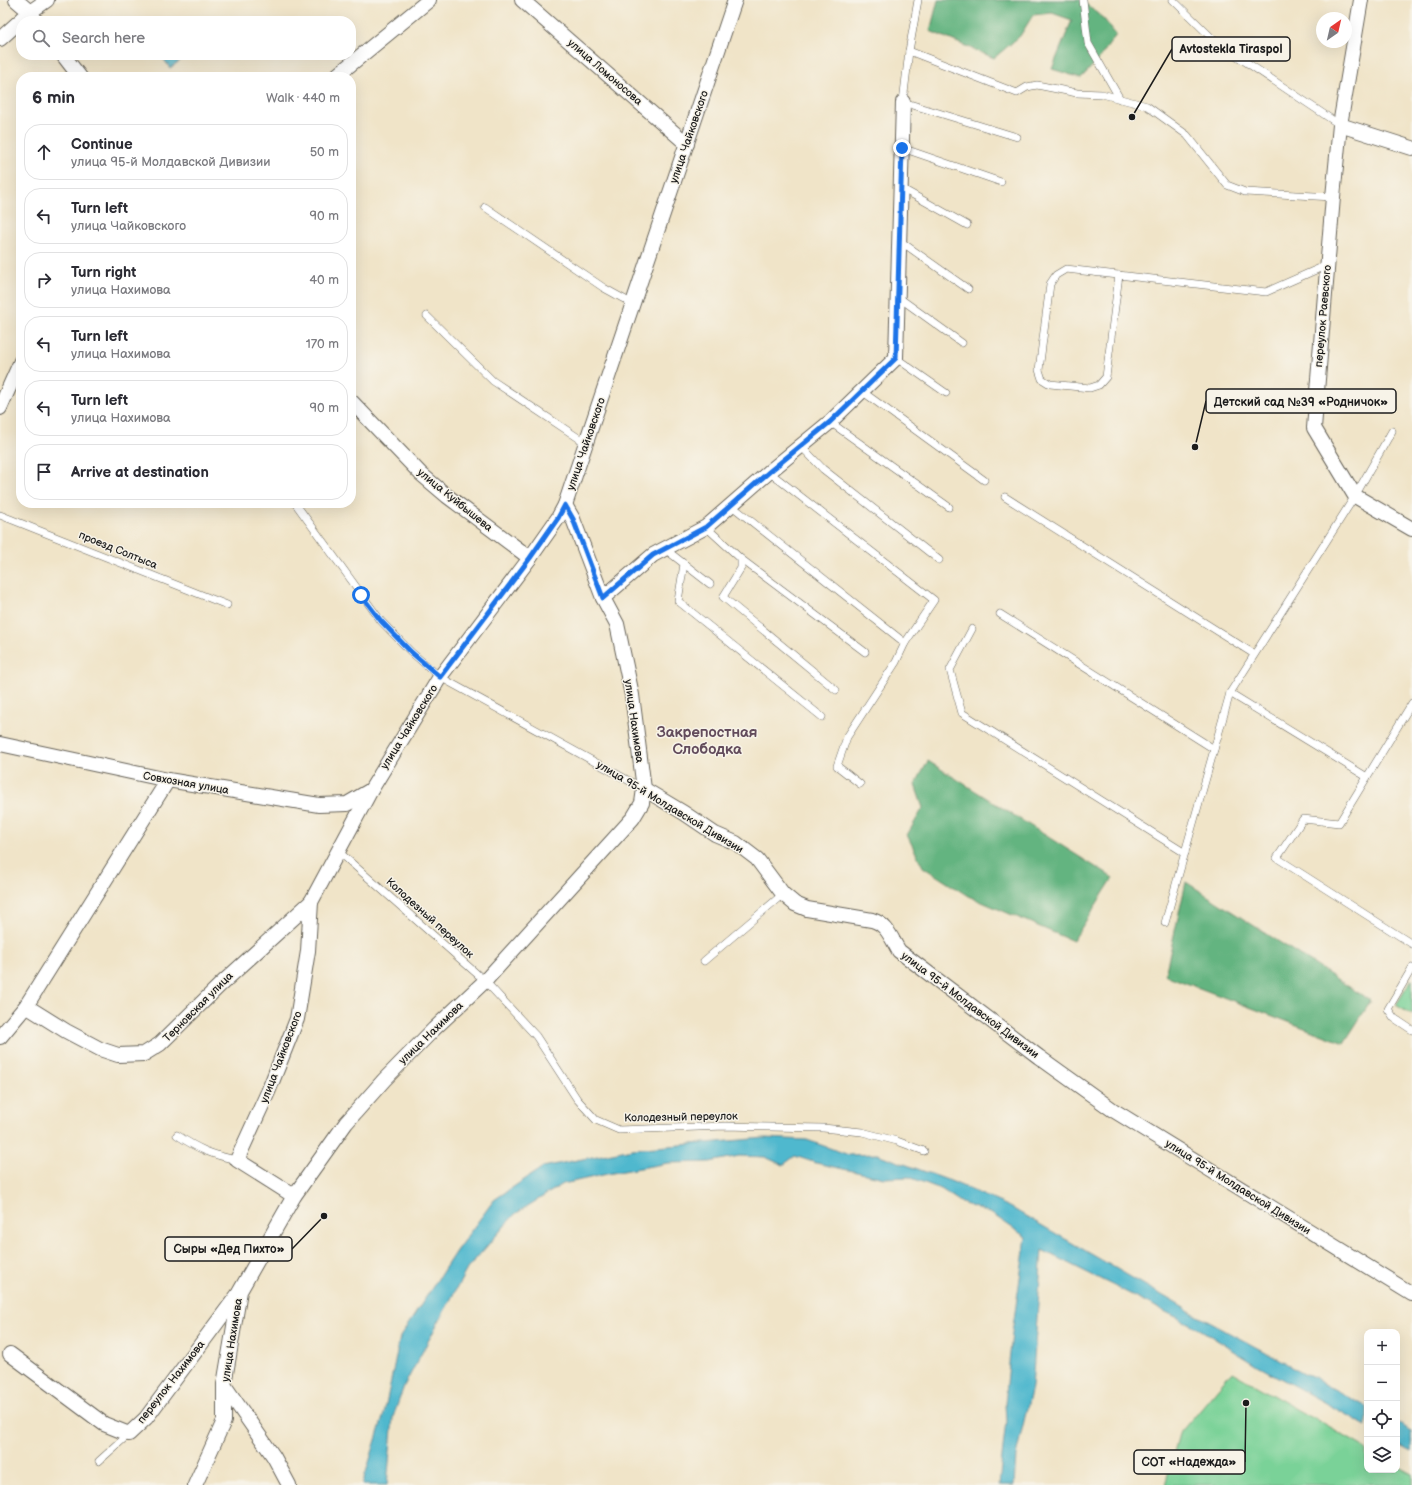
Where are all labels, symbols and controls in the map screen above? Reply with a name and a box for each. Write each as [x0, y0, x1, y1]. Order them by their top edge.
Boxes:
north arrow [1316, 12, 1352, 48]
search box [16, 16, 356, 60]
icon: search [30, 27, 52, 49]
text: Search here [62, 29, 145, 48]
street label: улица Ломоносова [565, 36, 645, 108]
callout: Avtostekla Tiraspol [1172, 37, 1290, 61]
text: Avtostekla Tiraspol [1179, 42, 1282, 57]
text: 6 min [32, 88, 75, 108]
street label: улица Чайковского [667, 89, 711, 185]
text: Walk · 440 m [266, 90, 340, 106]
text: Continue [71, 135, 133, 154]
route end [893, 139, 911, 157]
icon: ahead [33, 141, 55, 163]
text: 50 m [310, 144, 339, 160]
text: улица 95-й Молдавской Дивизии [71, 154, 271, 170]
text: Turn left [71, 199, 128, 218]
icon: left [33, 205, 55, 227]
text: 90 m [310, 208, 339, 224]
text: улица Чайковского [71, 218, 186, 234]
text: Turn right [71, 263, 136, 282]
street label: переулок Раевского [1312, 264, 1334, 368]
icon: right [33, 269, 55, 291]
text: 40 m [309, 272, 339, 288]
text: улица Нахимова [71, 282, 171, 298]
text: Turn left [71, 327, 128, 346]
icon: left [33, 333, 55, 355]
text: 170 m [306, 336, 339, 352]
text: улица Нахимова [71, 346, 171, 362]
callout: Детский сад №39 «Родничок» [1206, 389, 1396, 413]
text: Turn left [71, 391, 128, 410]
text: Детский сад №39 «Родничок» [1214, 395, 1388, 410]
street label: улица Чайковского [564, 396, 608, 492]
icon: left [33, 397, 55, 419]
text: 90 m [310, 400, 339, 416]
text: улица Нахимова [71, 410, 171, 426]
icon: arrive [33, 461, 55, 483]
text: Arrive at destination [71, 463, 209, 482]
street label: улица Куйбышева [415, 466, 495, 535]
street label: проезд Солтыса [77, 528, 160, 572]
route start [352, 586, 370, 604]
street label: улица Нахимова [622, 678, 646, 764]
street label: улица Чайковского [378, 682, 440, 772]
district label: Закрепостная Слободка [657, 723, 757, 759]
street label: улица 95-й Молдавской Дивизии [594, 758, 746, 856]
street label: Совхозная улица [142, 769, 230, 797]
street label: Колодезный переулок [383, 875, 477, 961]
street label: улица 95-й Молдавской Дивизии [899, 949, 1041, 1061]
street label: Терновская улица [160, 969, 236, 1045]
street label: улица Нахимова [396, 999, 466, 1067]
street label: улица Чайковского [258, 1009, 305, 1105]
street label: Колодезный переулок [624, 1110, 738, 1124]
street label: улица 95-й Молдавской Дивизии [1163, 1137, 1313, 1237]
callout: Сыры «Дед Пихто» [165, 1237, 292, 1261]
text: Сыры «Дед Пихто» [173, 1242, 285, 1257]
street label: улица Нахимова [219, 1297, 245, 1383]
map controls [1364, 1329, 1400, 1473]
button: + [1364, 1329, 1400, 1365]
street label: переулок Нахимова [135, 1338, 208, 1426]
button: − [1364, 1365, 1400, 1401]
button: locate [1364, 1401, 1400, 1437]
button: layers [1364, 1437, 1400, 1473]
callout: СОТ «Надежда» [1134, 1450, 1245, 1474]
text: СОТ «Надежда» [1142, 1455, 1237, 1470]

